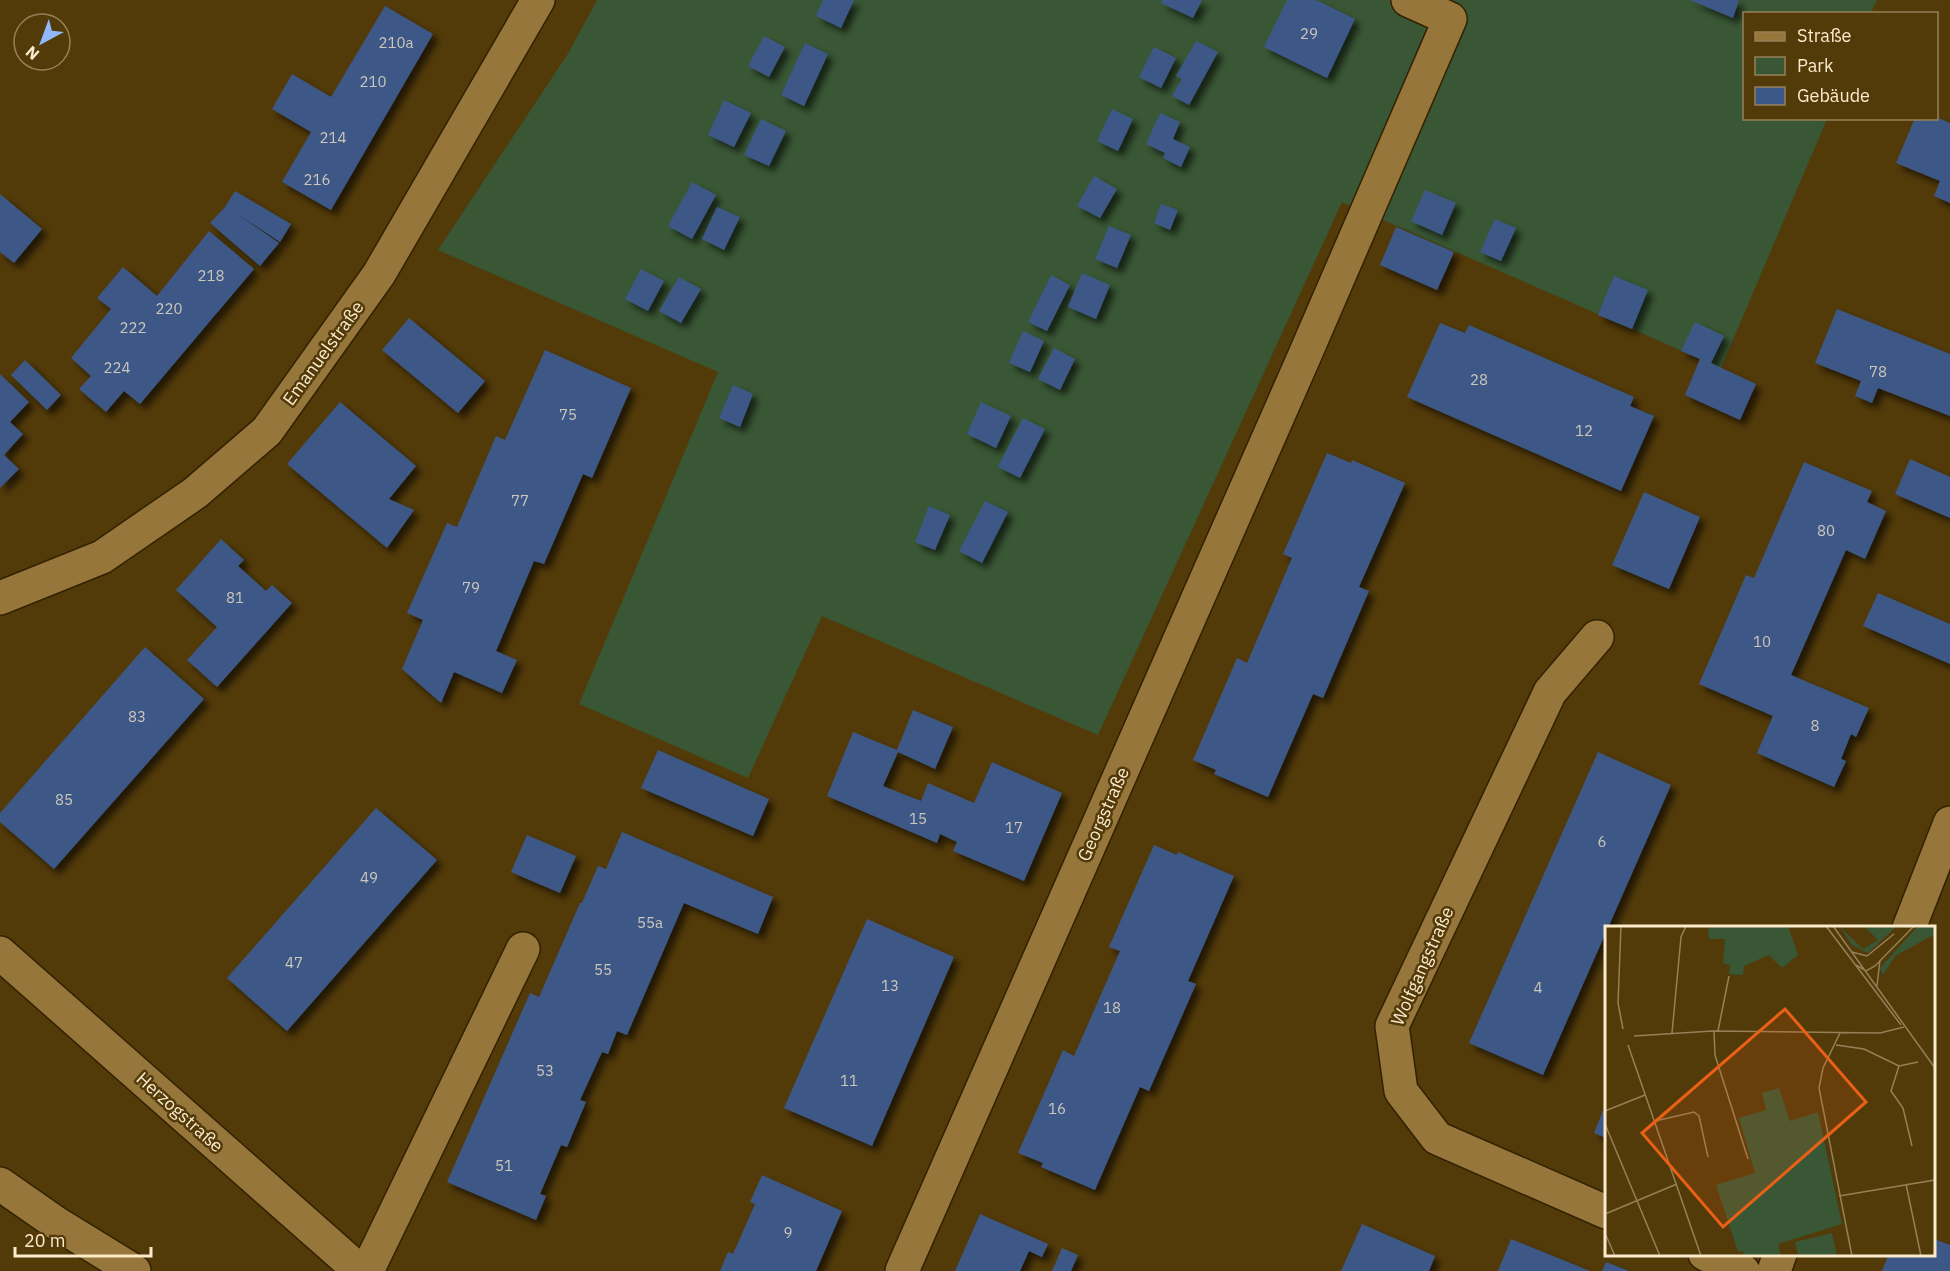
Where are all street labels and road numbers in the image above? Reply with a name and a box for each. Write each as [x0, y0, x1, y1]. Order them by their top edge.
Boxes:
street label: Emanuelstraße [277, 296, 369, 410]
street label: Georgstraße [1072, 763, 1134, 865]
street label: Wolfgangstraße [1386, 903, 1459, 1029]
street label: Herzogstraße [132, 1067, 228, 1157]

